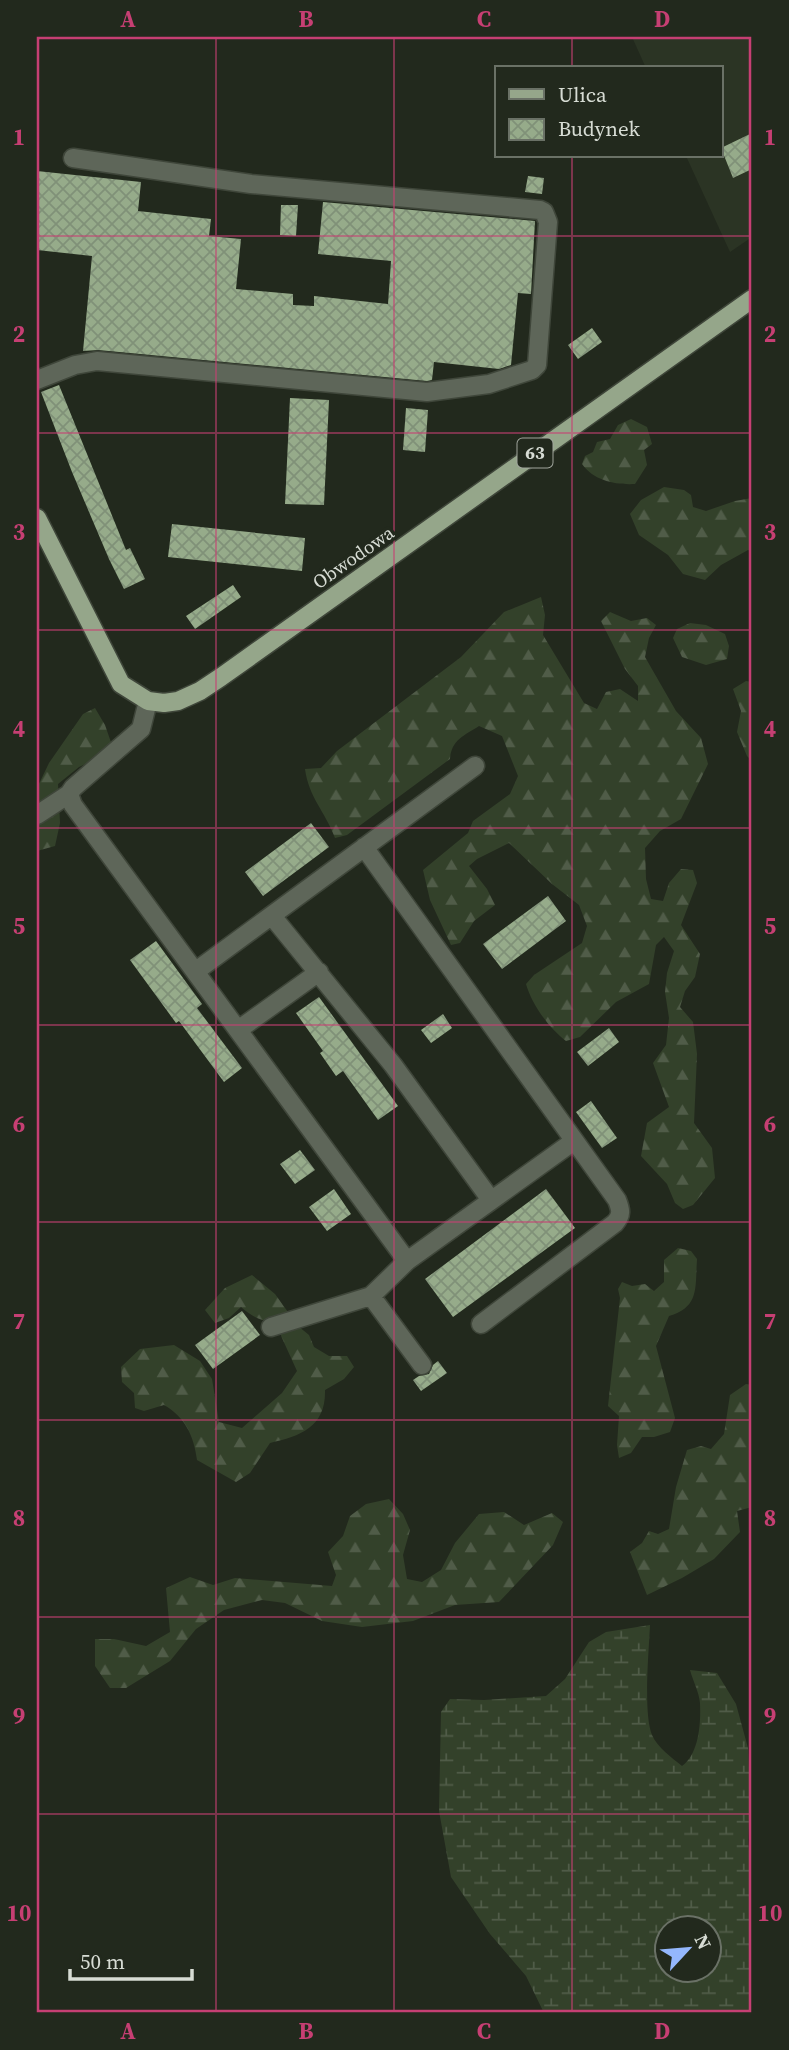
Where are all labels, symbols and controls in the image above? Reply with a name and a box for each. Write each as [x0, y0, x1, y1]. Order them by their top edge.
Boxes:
text: A [120, 3, 136, 35]
text: B [299, 3, 314, 35]
text: C [477, 3, 491, 35]
text: D [654, 3, 670, 35]
legend [495, 66, 722, 158]
text: Ulica [558, 80, 607, 109]
text: Budynek [558, 114, 640, 143]
text: 1 [13, 121, 25, 153]
text: 1 [764, 121, 776, 153]
text: 2 [13, 318, 25, 350]
text: 2 [764, 318, 776, 350]
road number: 63 [518, 438, 552, 467]
text: 3 [13, 516, 25, 548]
text: 3 [764, 516, 776, 548]
street label: Obwodowa [307, 519, 399, 595]
text: 4 [13, 713, 25, 745]
text: 4 [764, 713, 776, 745]
text: 5 [13, 910, 25, 942]
text: 5 [764, 910, 776, 942]
text: 6 [13, 1108, 25, 1140]
text: 6 [764, 1108, 776, 1140]
text: 7 [13, 1305, 25, 1337]
text: 7 [764, 1305, 776, 1337]
text: 8 [13, 1502, 25, 1534]
text: 8 [764, 1502, 776, 1534]
text: 9 [13, 1700, 25, 1732]
text: 9 [764, 1700, 776, 1732]
text: 10 [7, 1897, 31, 1929]
text: 10 [758, 1897, 782, 1929]
north arrow [652, 1913, 722, 1983]
text: N [689, 1930, 718, 1954]
scale bar [70, 1938, 192, 1982]
text: 50 m [80, 1947, 125, 1976]
text: A [120, 2015, 136, 2047]
text: B [299, 2015, 314, 2047]
text: C [477, 2015, 491, 2047]
text: D [654, 2015, 670, 2047]

